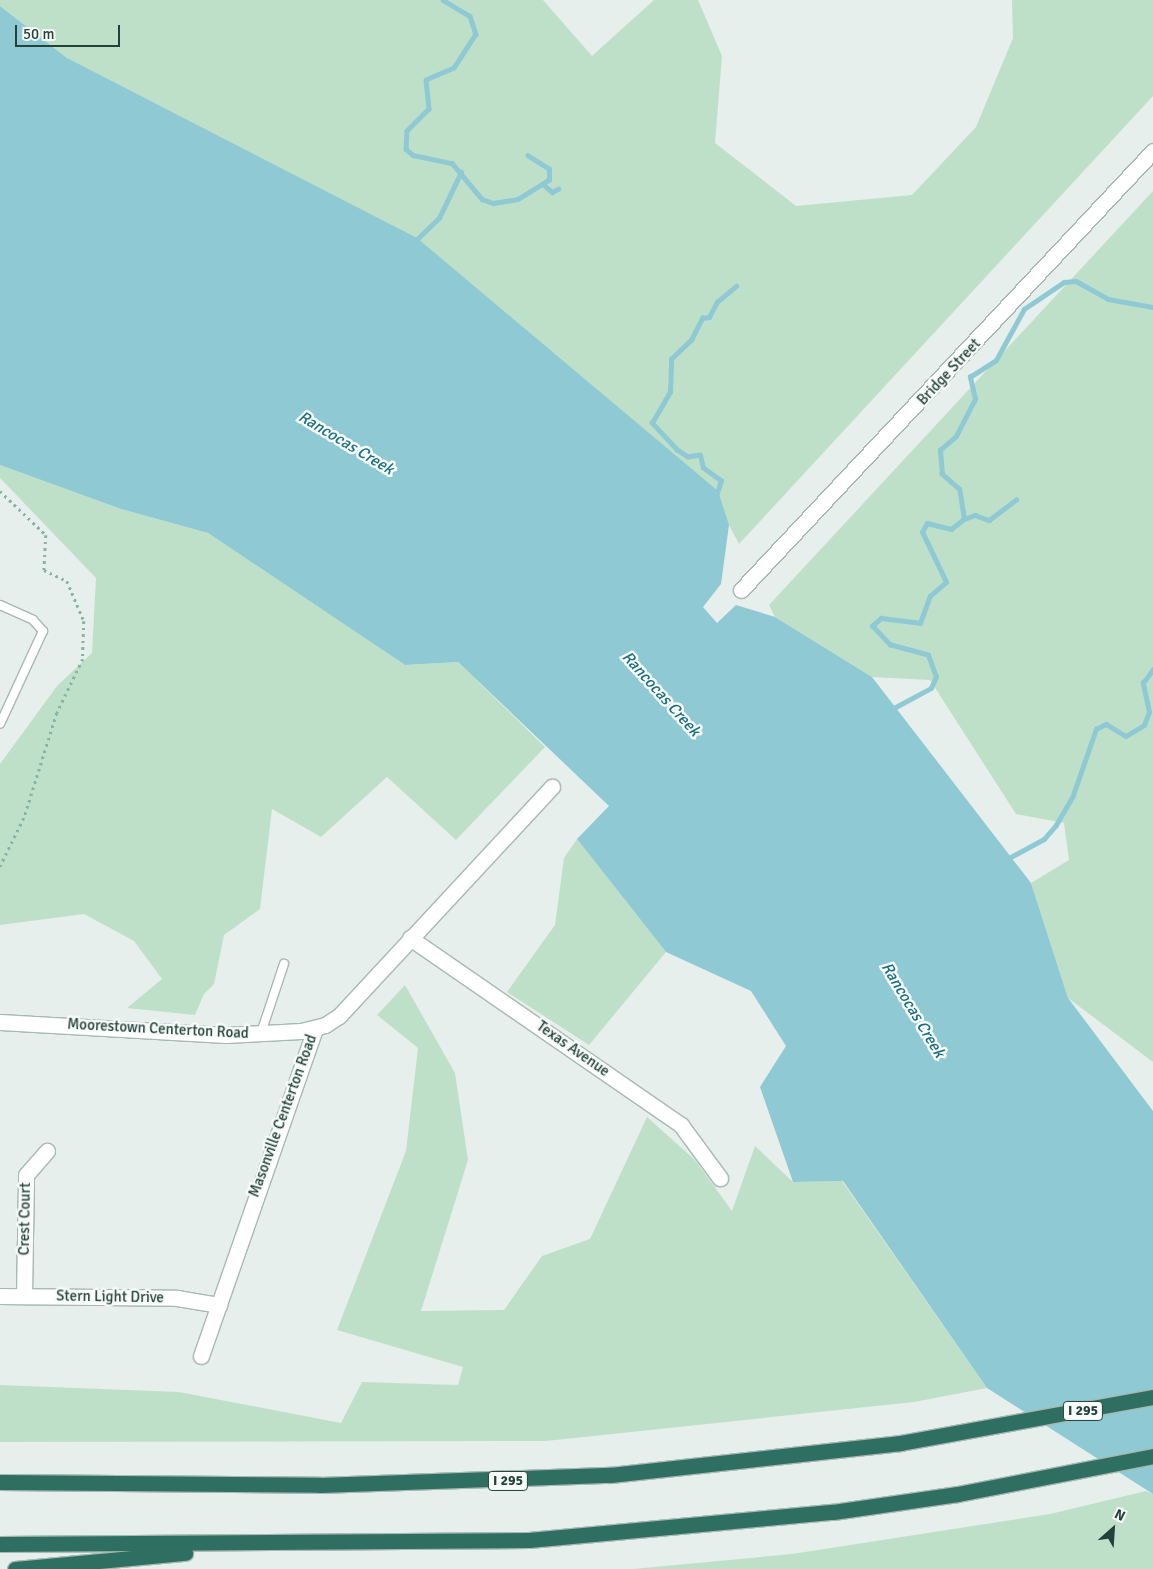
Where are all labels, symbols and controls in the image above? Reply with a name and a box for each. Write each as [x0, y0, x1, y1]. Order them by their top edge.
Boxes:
scale bar [18, 15, 122, 47]
text: 50 m [23, 25, 54, 43]
street label: Bridge Street [914, 335, 984, 409]
water label: Rancocas Creek [295, 407, 397, 479]
water label: Rancocas Creek [618, 648, 704, 740]
water label: Rancocas Creek [877, 959, 949, 1061]
street label: Moorestown Centerton Road [67, 1015, 249, 1043]
street label: Texas Avenue [533, 1017, 613, 1081]
street label: Masonville Centerton Road [245, 1032, 321, 1200]
street label: Crest Court [15, 1182, 35, 1256]
street label: Stern Light Drive [56, 1287, 164, 1307]
road number: I 295 [1062, 1400, 1104, 1422]
road number: I 295 [487, 1470, 529, 1492]
north arrow [1088, 1504, 1138, 1554]
text: N [1112, 1505, 1128, 1525]

